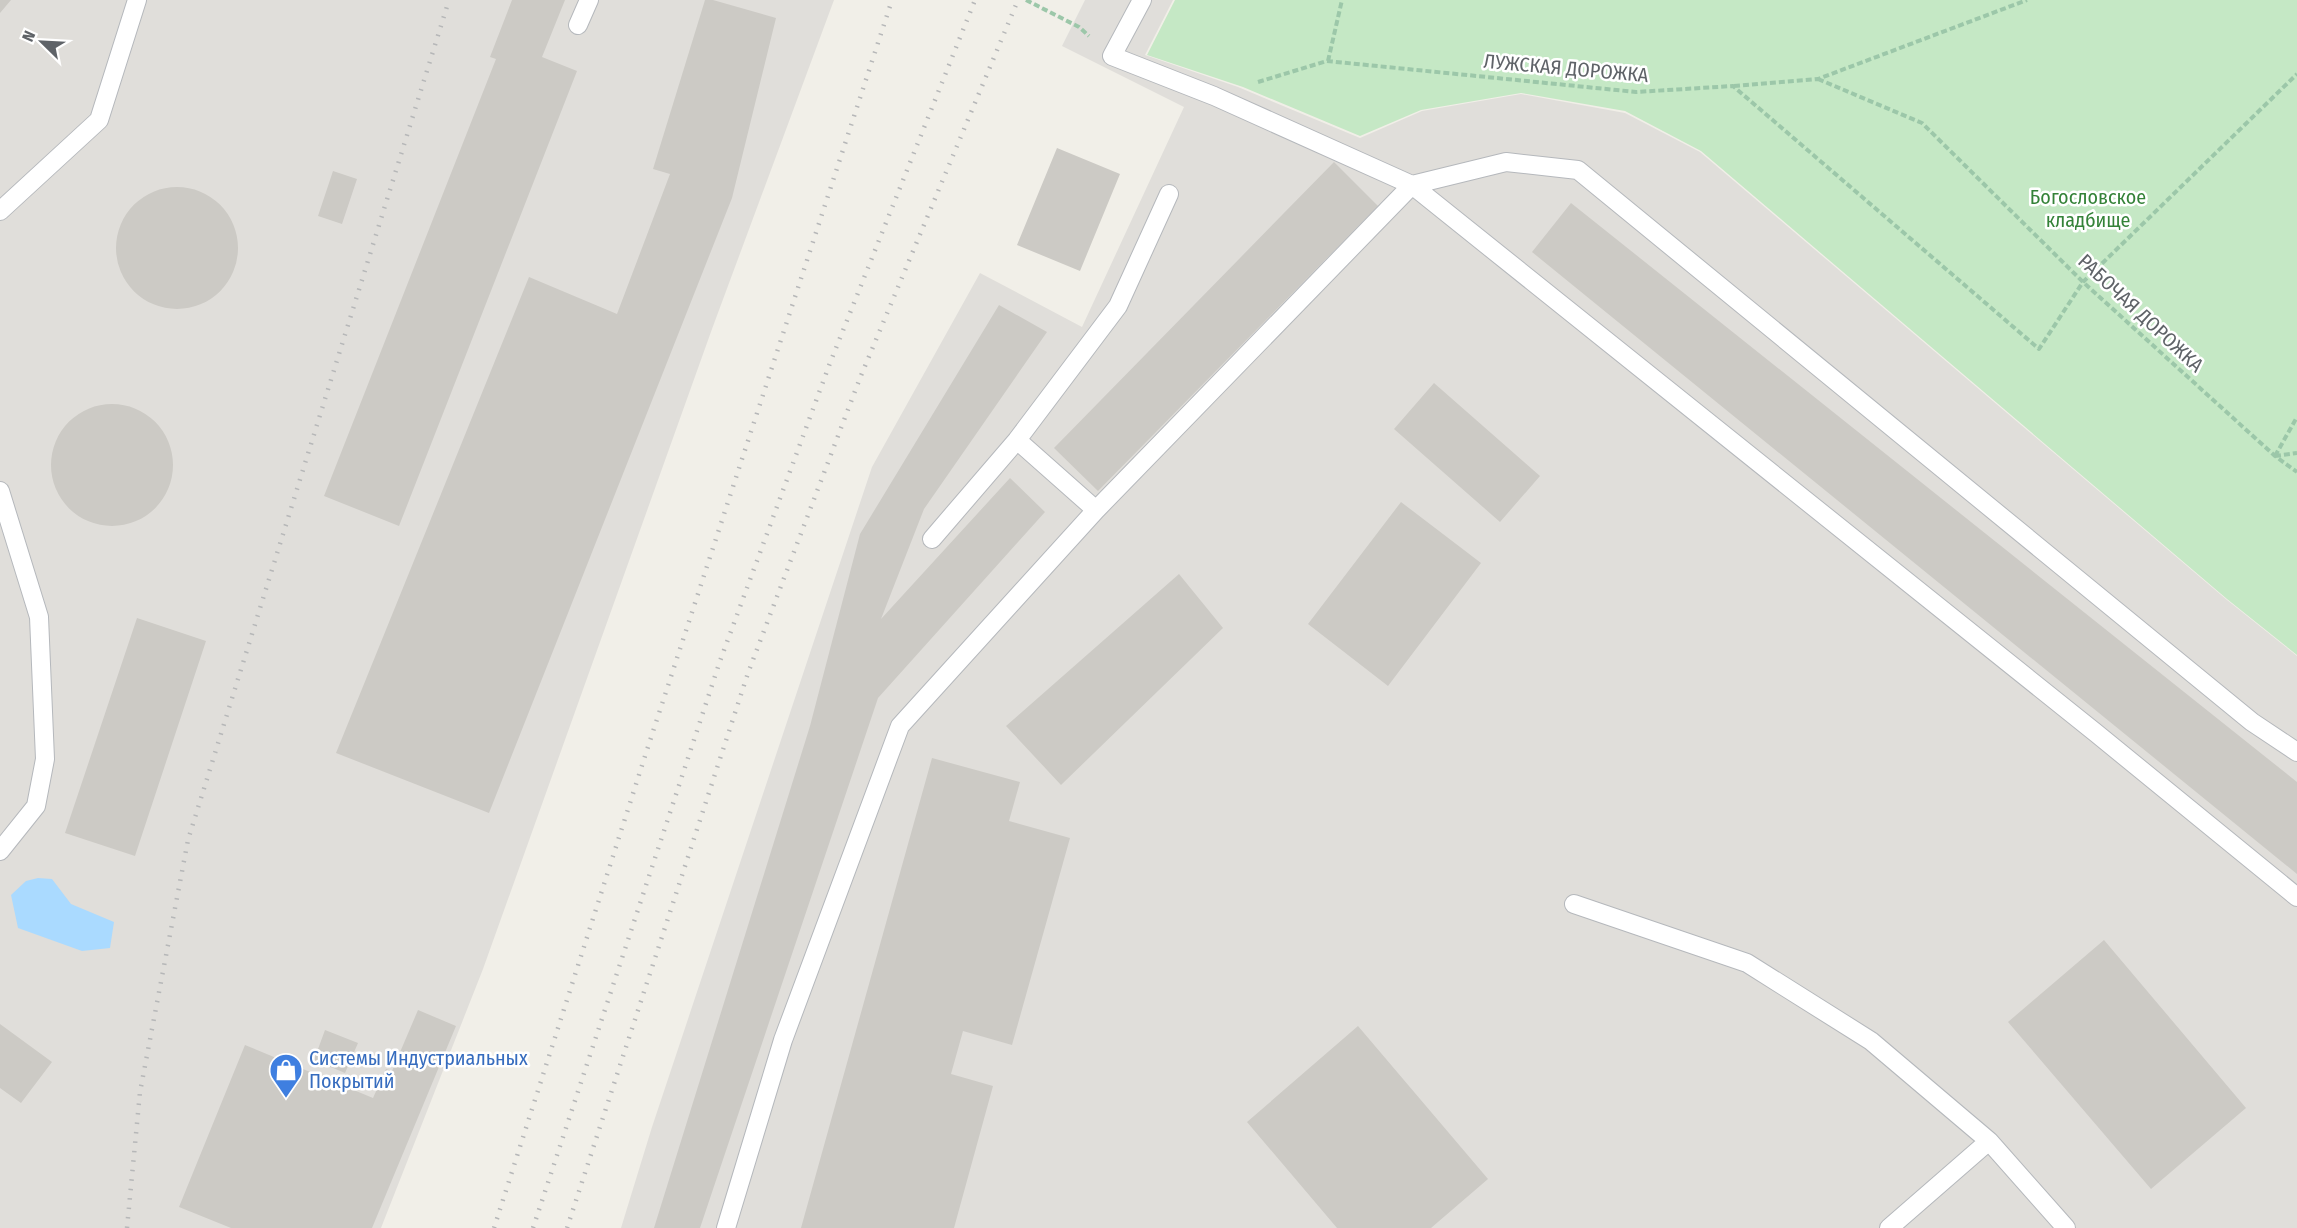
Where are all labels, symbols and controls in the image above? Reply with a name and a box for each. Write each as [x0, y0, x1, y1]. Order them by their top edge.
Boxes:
north arrow [12, 12, 72, 72]
text: N [18, 28, 39, 44]
street label: ЛУЖСКАЯ ДОРОЖКА [1482, 49, 1650, 87]
park label: Богословское кладбище [2030, 185, 2146, 232]
street label: РАБОЧАЯ ДОРОЖКА [2073, 249, 2209, 377]
place label: Системы Индустриальных Покрытий [309, 1046, 528, 1093]
shop icon: Системы Индустриальных Покрытий [268, 1052, 304, 1099]

